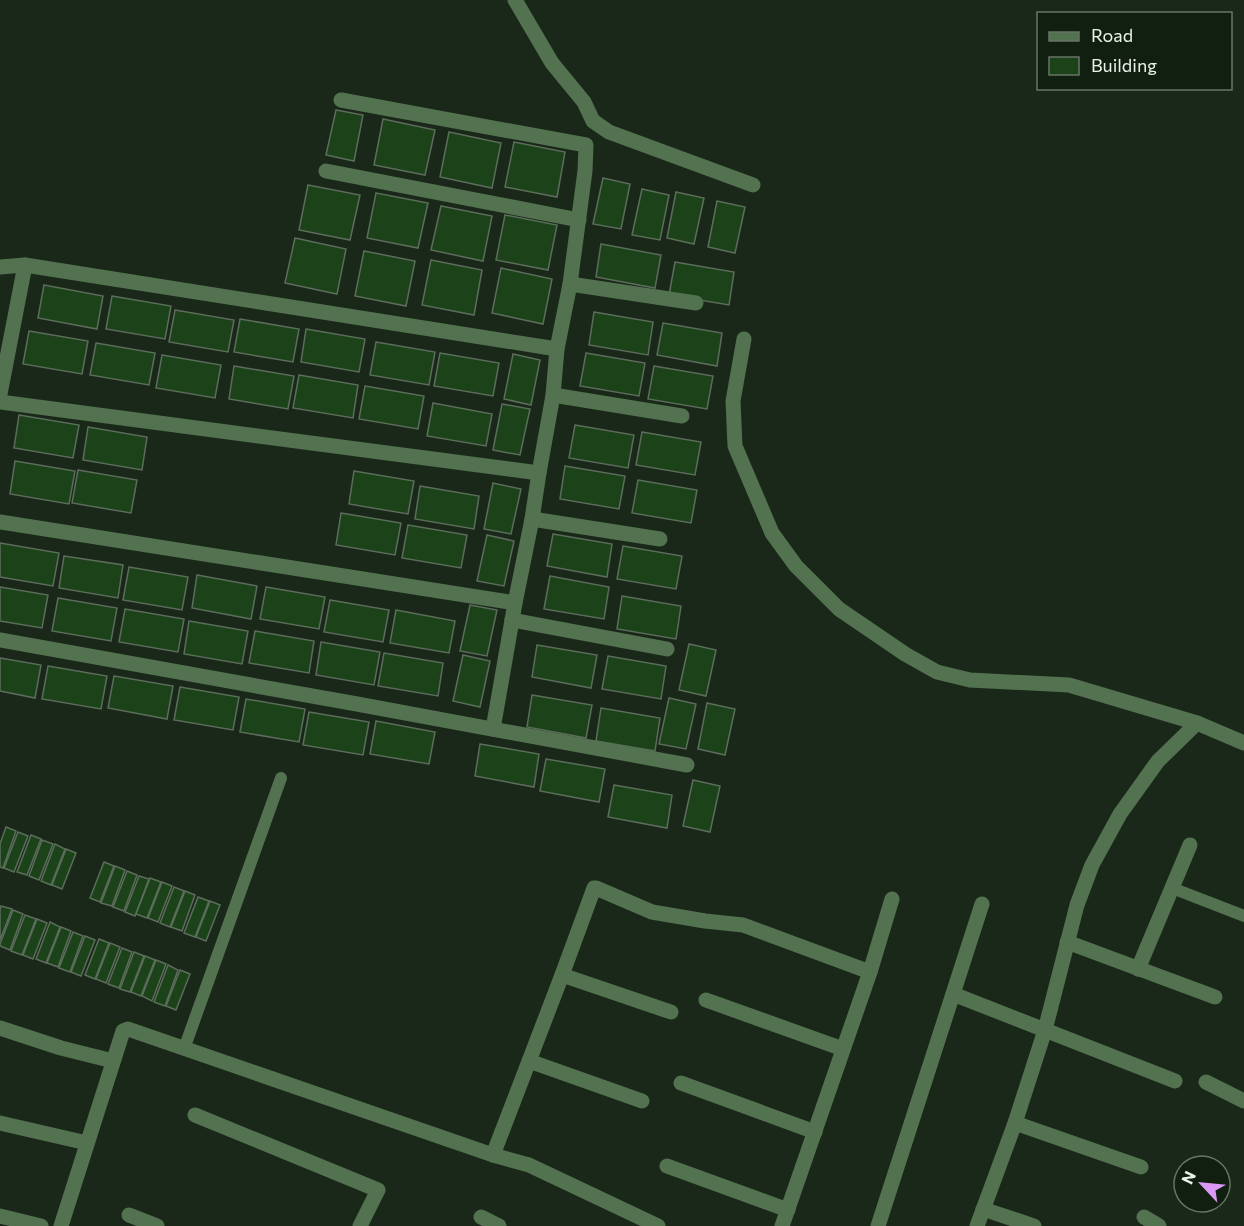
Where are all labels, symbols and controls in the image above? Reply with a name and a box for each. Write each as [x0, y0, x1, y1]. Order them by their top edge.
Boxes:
legend [1037, 12, 1232, 90]
text: Road [1091, 24, 1133, 46]
text: Building [1091, 54, 1157, 76]
north arrow [1172, 1154, 1232, 1214]
text: N [1177, 1168, 1199, 1187]

